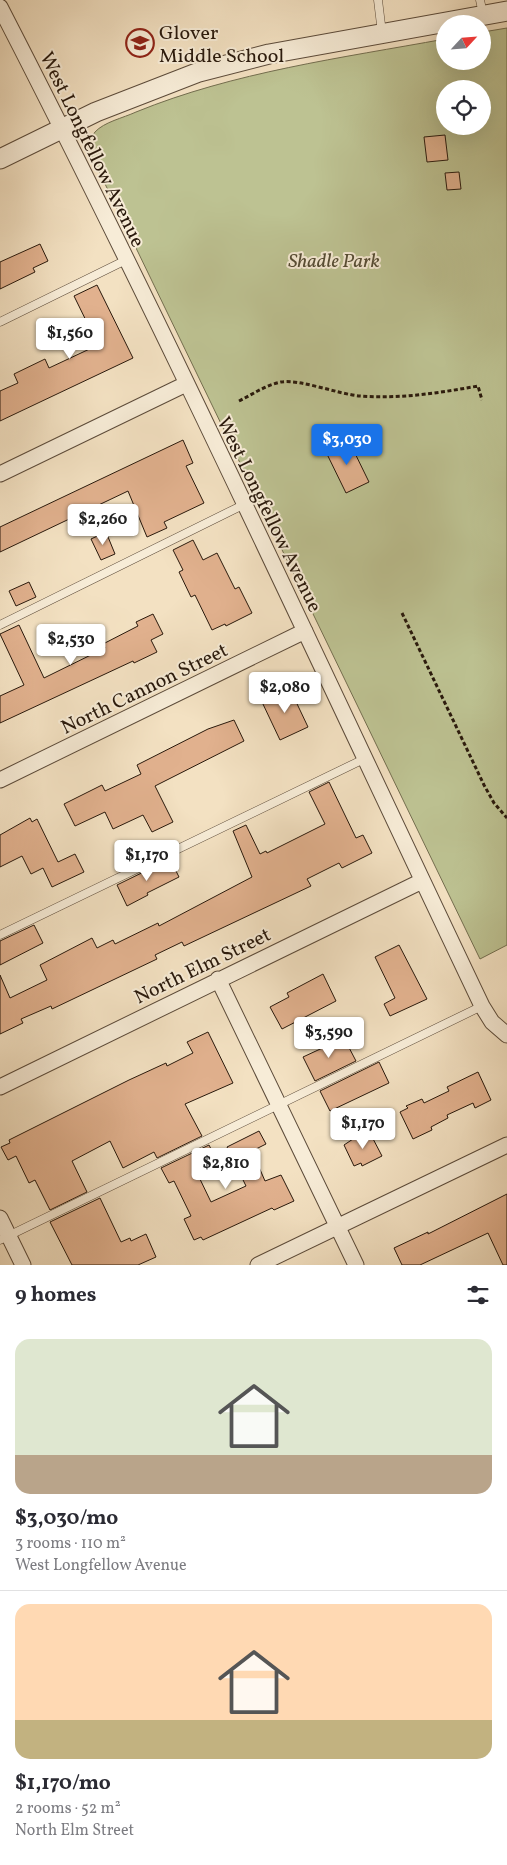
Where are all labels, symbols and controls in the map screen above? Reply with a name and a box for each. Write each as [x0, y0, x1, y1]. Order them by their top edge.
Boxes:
north arrow [436, 15, 491, 70]
map controls [436, 15, 491, 135]
place label: Glover Middle School [159, 20, 284, 71]
school or university icon: Glover Middle School [125, 28, 155, 58]
street label: West Longfellow Avenue [32, 47, 151, 252]
button: locate [436, 80, 491, 135]
park label: Shadle Park [288, 248, 380, 276]
pin: $1,560 [29, 318, 111, 360]
text: $1,560 [47, 323, 93, 345]
street label: West Longfellow Avenue [209, 412, 328, 617]
pin: $3,030 [306, 424, 388, 466]
text: $3,030 [322, 429, 372, 451]
pin: $2,260 [62, 504, 144, 546]
text: $2,260 [79, 509, 127, 531]
pin: $2,530 [30, 624, 112, 666]
text: $2,530 [47, 629, 95, 651]
street label: North Cannon Street [57, 637, 233, 742]
pin: $2,080 [244, 672, 326, 714]
text: $2,080 [260, 677, 310, 699]
pin: $1,170 [106, 840, 188, 882]
text: $1,170 [125, 845, 169, 867]
street label: North Elm Street [130, 922, 276, 1012]
pin: $3,590 [288, 1016, 370, 1059]
text: $3,590 [305, 1022, 353, 1044]
pin: $1,170 [322, 1108, 404, 1150]
text: $1,170 [341, 1113, 385, 1135]
pin: $2,810 [185, 1148, 267, 1190]
text: $2,810 [203, 1153, 249, 1175]
text: 9 homes [15, 1281, 96, 1310]
icon: filters [464, 1281, 492, 1309]
icon: home [209, 1371, 299, 1461]
text: $3,030/mo [15, 1504, 118, 1533]
text: 3 rooms · 110 m² [15, 1533, 126, 1555]
text: West Longfellow Avenue [15, 1555, 187, 1577]
icon: home [209, 1637, 299, 1727]
text: $1,170/mo [15, 1769, 111, 1798]
text: 2 rooms · 52 m² [15, 1798, 121, 1820]
text: North Elm Street [15, 1820, 134, 1842]

